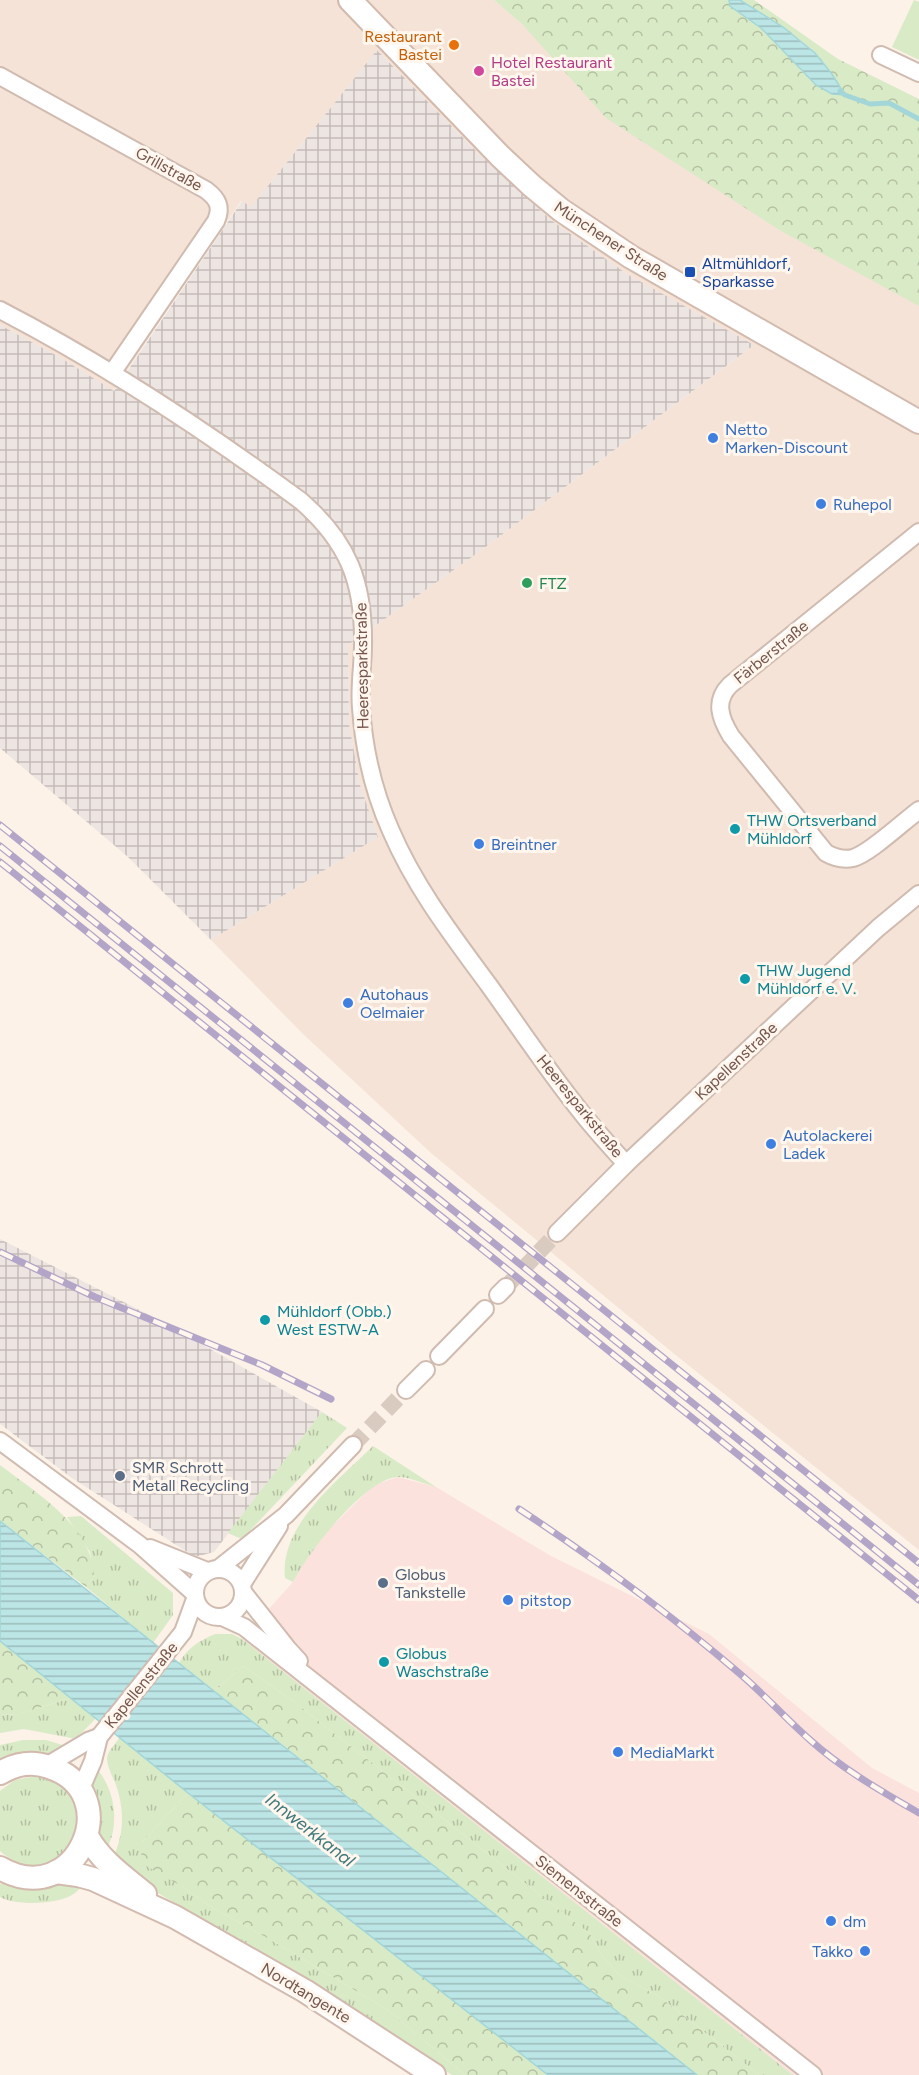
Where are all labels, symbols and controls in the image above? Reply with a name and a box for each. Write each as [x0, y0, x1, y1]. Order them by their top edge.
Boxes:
place label: Restaurant Bastei [364, 27, 442, 64]
marker: Restaurant Bastei [447, 38, 461, 52]
place label: Hotel Restaurant Bastei [491, 53, 612, 90]
marker: Hotel Restaurant Bastei [472, 64, 486, 78]
street label: Grillstraße [132, 143, 206, 195]
street label: Münchener Straße [550, 197, 672, 285]
place label: Altmühldorf, Sparkasse [702, 254, 791, 291]
marker: Altmühldorf, Sparkasse [683, 265, 697, 279]
place label: Netto Marken-Discount [725, 420, 848, 457]
marker: Netto Marken-Discount [706, 431, 720, 445]
place label: Ruhepol [833, 495, 892, 514]
marker: Ruhepol [814, 497, 828, 511]
place label: FTZ [539, 574, 567, 593]
marker: FTZ [520, 576, 534, 590]
street label: Heeresparkstraße [351, 602, 373, 730]
street label: Färberstraße [730, 616, 812, 688]
place label: THW Ortsverband Mühldorf [747, 811, 877, 848]
marker: THW Ortsverband Mühldorf [728, 822, 742, 836]
place label: Breintner [491, 835, 557, 854]
marker: Breintner [472, 837, 486, 851]
place label: THW Jugend Mühldorf e. V. [757, 961, 856, 998]
marker: THW Jugend Mühldorf e. V. [738, 972, 752, 986]
place label: Autohaus Oelmaier [360, 985, 429, 1022]
marker: Autohaus Oelmaier [341, 996, 355, 1010]
street label: Kapellenstraße [691, 1018, 781, 1104]
street label: Heeresparkstraße [533, 1051, 627, 1161]
place label: Autolackerei Ladek [783, 1126, 873, 1163]
marker: Autolackerei Ladek [764, 1137, 778, 1151]
place label: Mühldorf (Obb.) West ESTW-A [277, 1302, 392, 1339]
marker: Mühldorf (Obb.) West ESTW-A [258, 1313, 272, 1327]
place label: SMR Schrott Metall Recycling [132, 1458, 249, 1495]
marker: SMR Schrott Metall Recycling [113, 1469, 127, 1483]
place label: Globus Tankstelle [395, 1565, 466, 1602]
marker: Globus Tankstelle [376, 1576, 390, 1590]
place label: pitstop [520, 1591, 571, 1610]
marker: pitstop [501, 1593, 515, 1607]
street label: Kapellenstraße [100, 1638, 182, 1732]
place label: Globus Waschstraße [396, 1644, 489, 1681]
marker: Globus Waschstraße [377, 1655, 391, 1669]
place label: MediaMarkt [630, 1743, 714, 1762]
marker: MediaMarkt [611, 1745, 625, 1759]
water label: Innwerkkanal [261, 1788, 360, 1872]
street label: Siemensstraße [531, 1851, 627, 1931]
place label: dm [843, 1912, 866, 1931]
marker: dm [824, 1914, 838, 1928]
place label: Takko [812, 1942, 853, 1961]
marker: Takko [858, 1944, 872, 1958]
street label: Nordtangente [258, 1959, 355, 2027]

